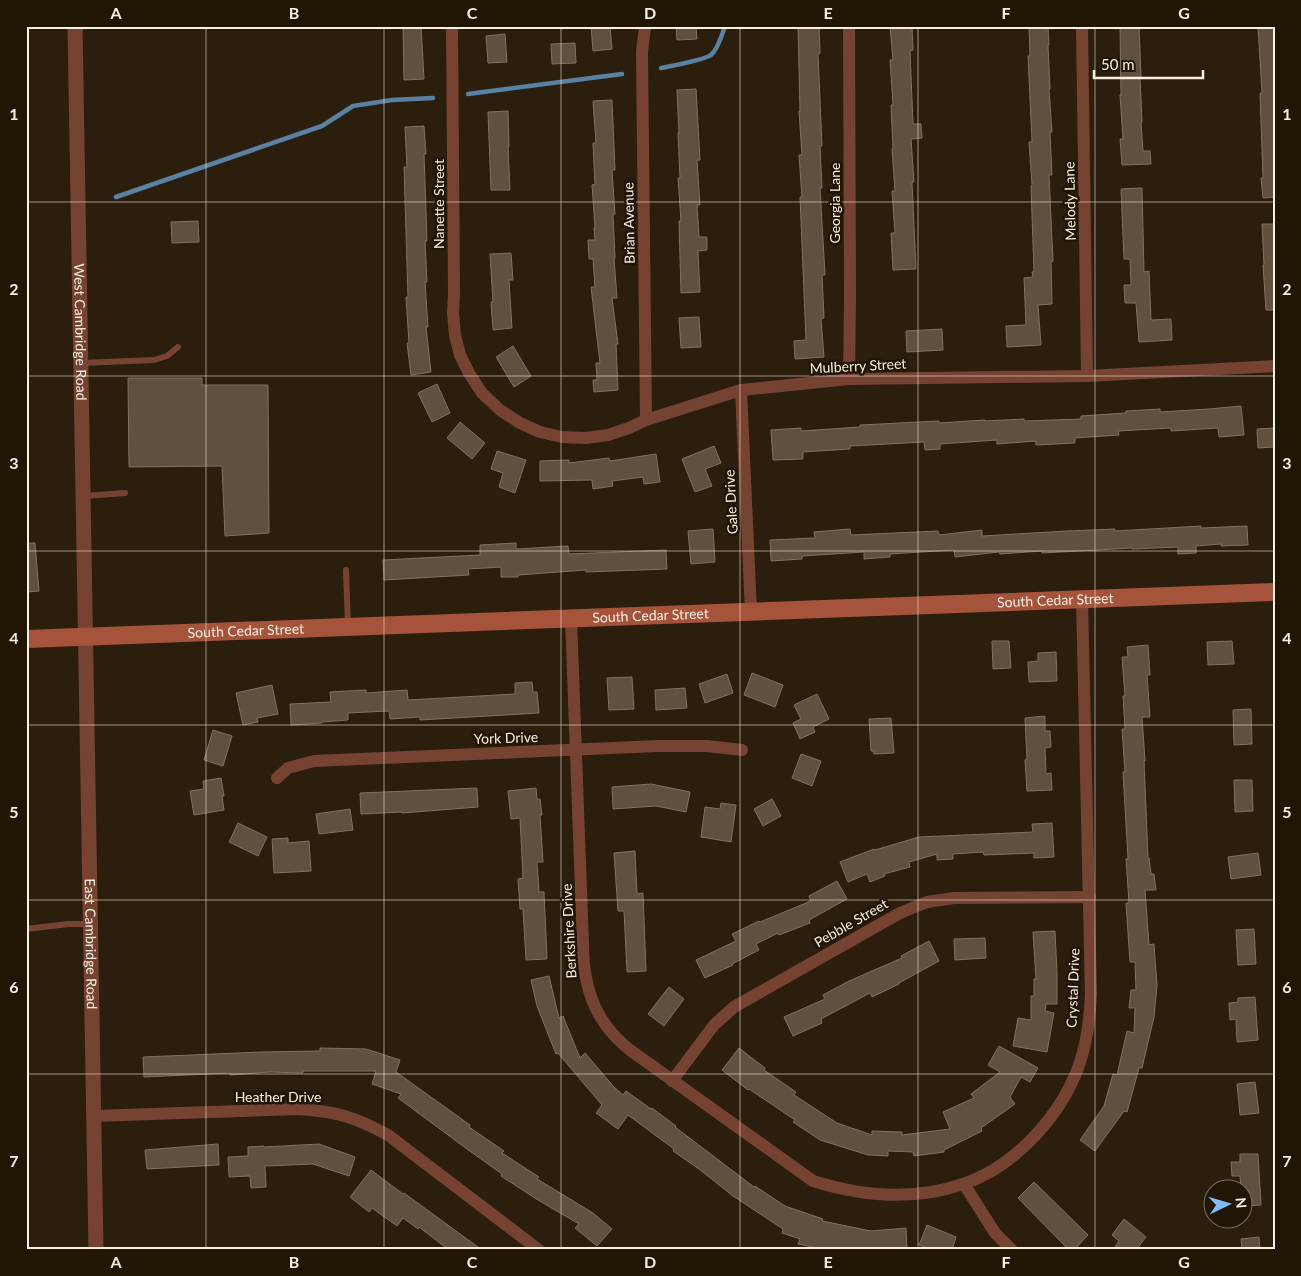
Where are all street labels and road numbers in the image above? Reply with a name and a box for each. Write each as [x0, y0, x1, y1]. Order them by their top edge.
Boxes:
street label: Nanette Street [430, 159, 447, 249]
street label: Melody Lane [1060, 161, 1079, 241]
street label: Georgia Lane [826, 163, 843, 243]
street label: Brian Avenue [619, 182, 638, 264]
street label: West Cambridge Road [71, 263, 90, 401]
street label: Mulberry Street [809, 354, 907, 377]
street label: Gale Drive [720, 469, 741, 535]
street label: South Cedar Street [997, 589, 1114, 610]
street label: South Cedar Street [592, 604, 709, 626]
street label: South Cedar Street [187, 620, 304, 641]
street label: York Drive [474, 728, 538, 747]
street label: East Cambridge Road [82, 878, 101, 1009]
street label: Berkshire Drive [558, 883, 579, 979]
street label: Pebble Street [811, 895, 891, 950]
street label: Crystal Drive [1063, 948, 1082, 1028]
street label: Heather Drive [235, 1088, 321, 1105]

